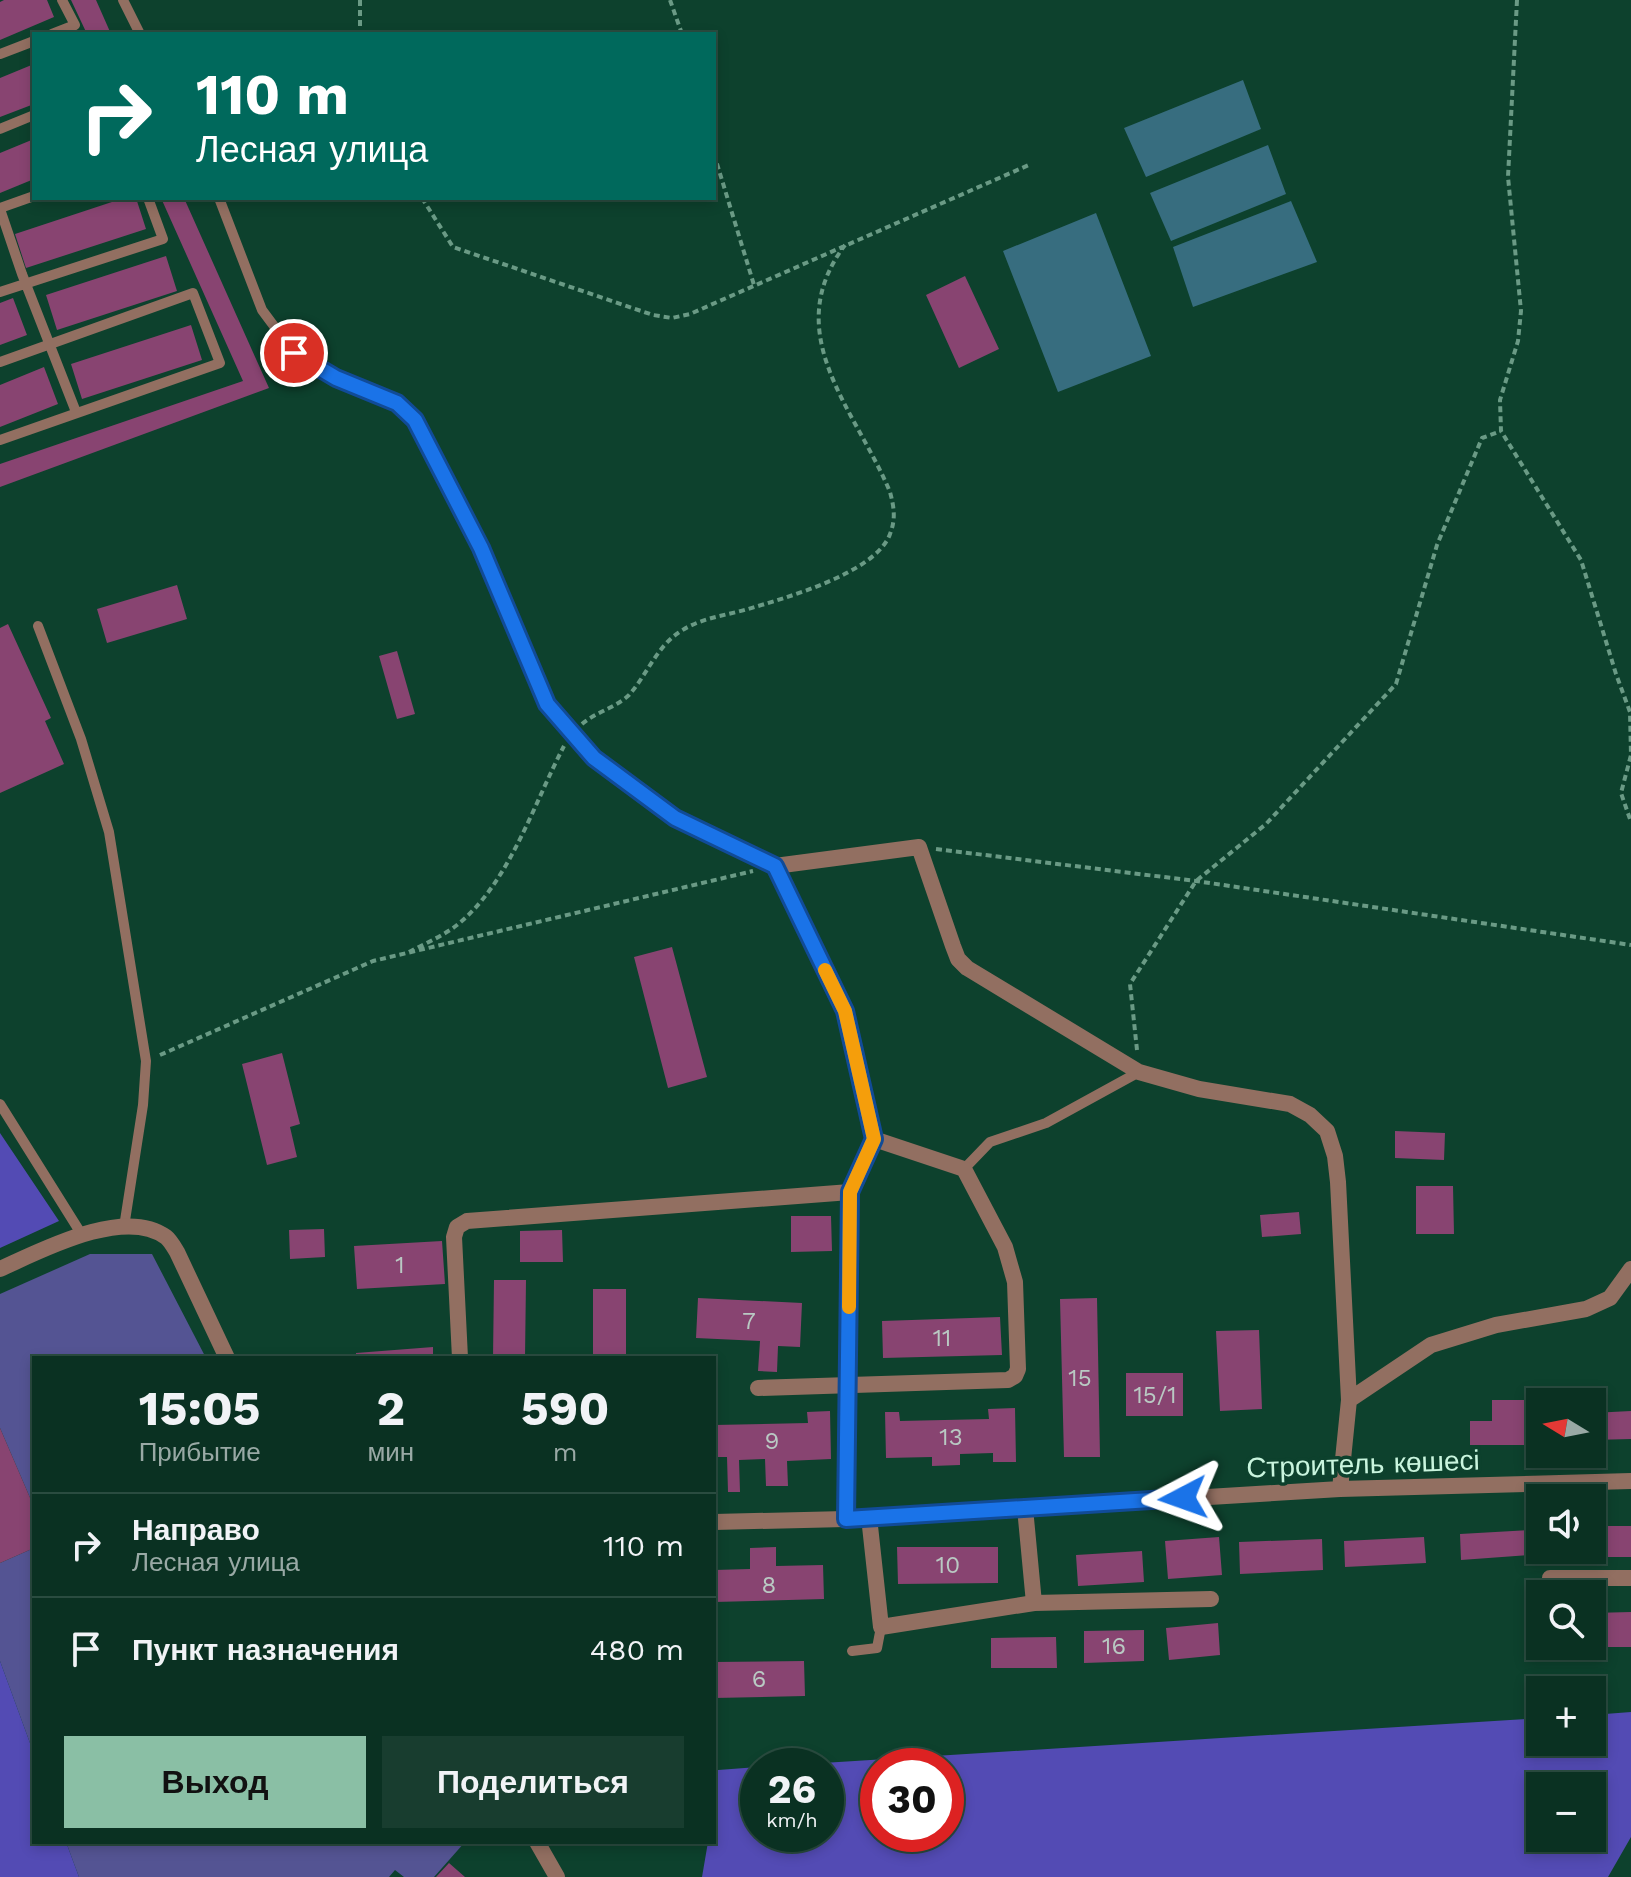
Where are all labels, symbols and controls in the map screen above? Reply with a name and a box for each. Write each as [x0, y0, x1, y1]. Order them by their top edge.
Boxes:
text: 110 m [196, 62, 349, 128]
icon: right [64, 64, 168, 168]
text: Лесная улица [196, 129, 428, 171]
pin [260, 319, 328, 387]
icon: arrive [272, 331, 316, 375]
house number: 1 [395, 1251, 405, 1279]
house number: 7 [742, 1307, 756, 1335]
house number: 11 [933, 1324, 951, 1352]
house number: 15 [1068, 1364, 1092, 1392]
text: 15:05 [139, 1380, 261, 1437]
text: 2 [377, 1380, 405, 1437]
text: 590 [521, 1380, 609, 1437]
house number: 15/1 [1133, 1381, 1177, 1409]
north arrow [1526, 1388, 1606, 1468]
map controls [1526, 1388, 1606, 1852]
house number: 13 [939, 1423, 963, 1451]
house number: 9 [765, 1427, 779, 1455]
text: Прибытие [139, 1437, 261, 1467]
text: мин [367, 1437, 414, 1467]
text: m [553, 1437, 577, 1467]
street label: Строитель көшесі [1246, 1443, 1480, 1485]
position arrow [1141, 1456, 1225, 1540]
button: sound [1526, 1484, 1606, 1564]
text: Направо [132, 1512, 260, 1547]
icon: right [64, 1523, 108, 1567]
text: 110 m [603, 1528, 684, 1563]
text: Лесная улица [132, 1547, 300, 1577]
house number: 10 [936, 1551, 960, 1579]
house number: 8 [762, 1571, 776, 1599]
button: search [1526, 1580, 1606, 1660]
icon: arrive [64, 1627, 108, 1671]
text: Пункт назначения [132, 1632, 399, 1667]
text: 480 m [590, 1632, 684, 1667]
house number: 16 [1102, 1632, 1126, 1660]
house number: 6 [752, 1665, 766, 1693]
button: + [1526, 1676, 1606, 1756]
button: Выход [64, 1736, 366, 1828]
button: Поделиться [382, 1736, 684, 1828]
speed limit sign: 30 [860, 1748, 964, 1852]
text: 26 [768, 1766, 816, 1813]
button: − [1526, 1772, 1606, 1852]
text: km/h [766, 1808, 818, 1832]

